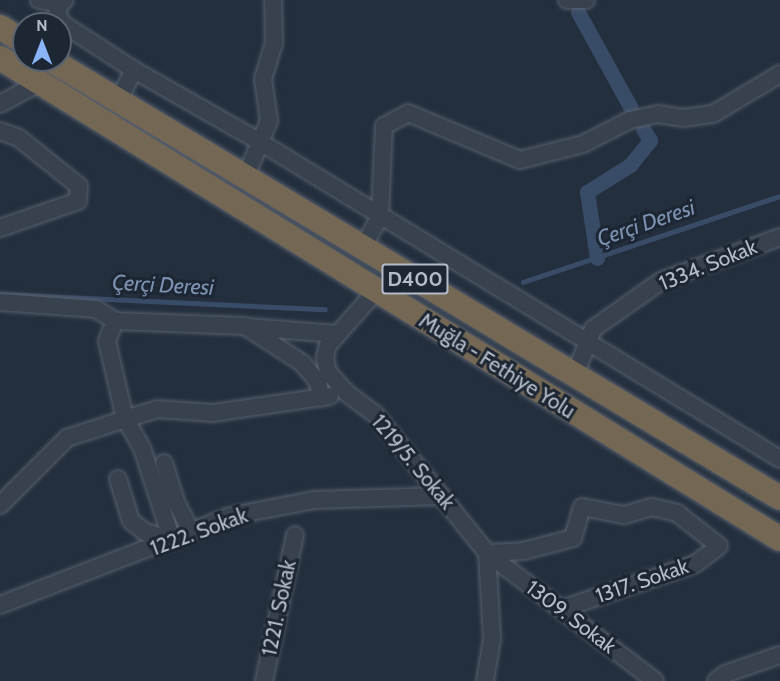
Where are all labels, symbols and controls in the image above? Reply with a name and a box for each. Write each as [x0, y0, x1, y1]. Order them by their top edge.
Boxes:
north arrow [12, 12, 72, 72]
text: N [36, 16, 48, 35]
water label: Çerçi Deresi [594, 194, 698, 252]
street label: 1334. Sokak [655, 234, 761, 296]
road number: D400 [380, 262, 450, 296]
water label: Çerçi Deresi [111, 269, 215, 301]
street label: Muğla - Fethiye Yolu [414, 308, 580, 424]
street label: 1219/5. Sokak [366, 410, 460, 514]
street label: 1222. Sokak [147, 503, 251, 561]
street label: 1317. Sokak [592, 553, 692, 609]
street label: 1221. Sokak [257, 558, 301, 658]
street label: 1309. Sokak [521, 575, 621, 659]

